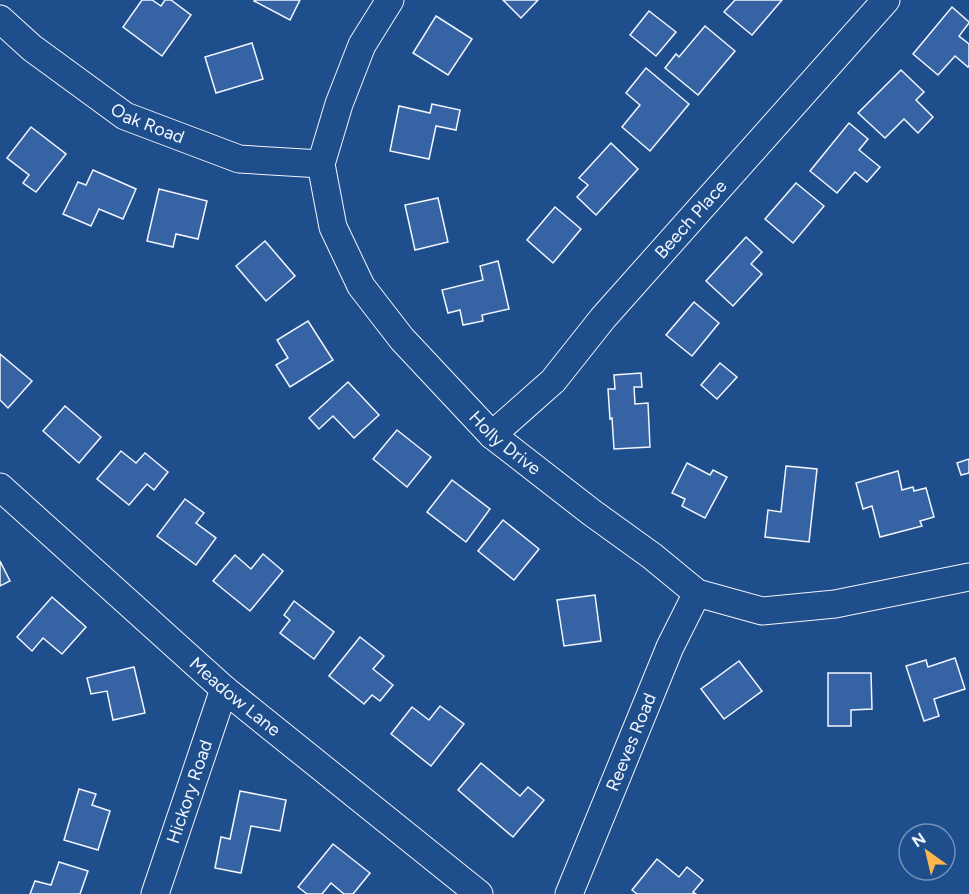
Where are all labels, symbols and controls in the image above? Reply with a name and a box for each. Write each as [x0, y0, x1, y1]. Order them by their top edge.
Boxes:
street label: Oak Road [106, 98, 187, 148]
street label: Beech Place [650, 175, 732, 263]
street label: Holly Drive [464, 406, 545, 480]
street label: Meadow Lane [185, 652, 285, 741]
street label: Reeves Road [601, 690, 661, 795]
street label: Hickory Road [162, 737, 217, 846]
north arrow [897, 822, 957, 882]
text: N [908, 829, 929, 851]

